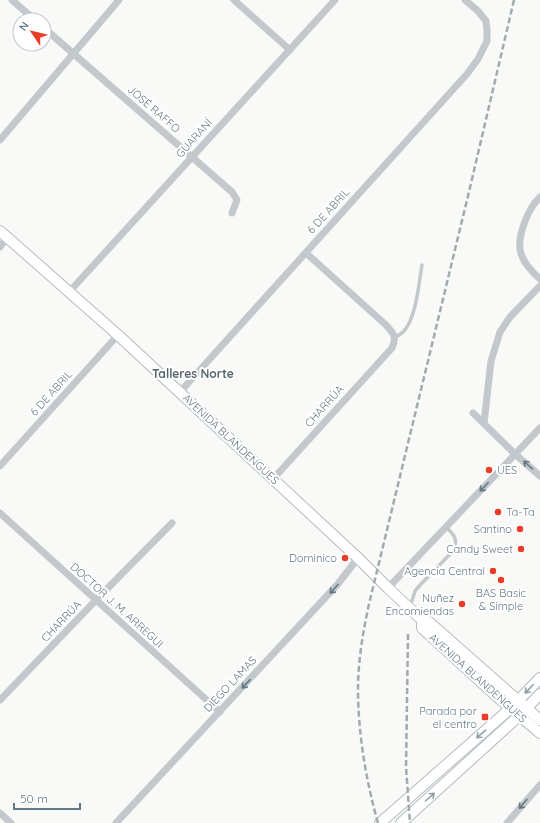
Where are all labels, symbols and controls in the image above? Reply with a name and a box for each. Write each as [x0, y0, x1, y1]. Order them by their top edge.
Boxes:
north arrow [12, 12, 52, 52]
text: N [16, 19, 32, 34]
street label: JOSÉ RAFFO [125, 82, 183, 136]
street label: GUARANÍ [173, 115, 215, 160]
street label: 6 DE ABRIL [304, 185, 352, 237]
district label: Talleres Norte [152, 366, 234, 381]
street label: 6 DE ABRIL [27, 367, 75, 419]
street label: CHARRÚA [301, 382, 347, 430]
street label: AVENIDA BLANDENGUES [180, 391, 282, 487]
one-way arrow [522, 461, 533, 470]
place label: UES [497, 463, 517, 477]
marker: UES [484, 465, 494, 475]
one-way arrow [479, 482, 489, 492]
place label: Ta-Ta [506, 505, 535, 519]
marker: Ta-Ta [493, 507, 503, 517]
place label: Santino [474, 522, 512, 536]
marker: Santino [515, 524, 525, 534]
place label: Candy Sweet [446, 542, 513, 556]
marker: Candy Sweet [516, 544, 526, 554]
place label: Dominico [289, 551, 337, 565]
marker: Dominico [340, 553, 350, 563]
street label: DOCTOR J. M. ARREGUI [68, 559, 166, 651]
place label: Agencia Central [404, 564, 485, 578]
marker: Agencia Central [488, 566, 498, 576]
marker: BAS Basic & Simple [496, 575, 506, 585]
one-way arrow [329, 584, 339, 594]
place label: BAS Basic & Simple [476, 586, 527, 613]
place label: Nuñez Encomiendas [386, 591, 454, 618]
street label: CHARRÚA [38, 598, 84, 644]
marker: Nuñez Encomiendas [457, 599, 467, 609]
street label: AVENIDA BLANDENGUES [426, 630, 530, 726]
street label: DIEGO LAMAS [201, 653, 259, 715]
one-way arrow [241, 679, 250, 689]
one-way arrow [524, 684, 534, 694]
place label: Parada por el centro [419, 704, 478, 731]
marker: Parada por el centro [480, 712, 490, 722]
one-way arrow [476, 729, 487, 738]
scale bar [14, 785, 80, 811]
text: 50 m [20, 791, 48, 806]
one-way arrow [425, 792, 435, 801]
one-way arrow [519, 799, 528, 809]

